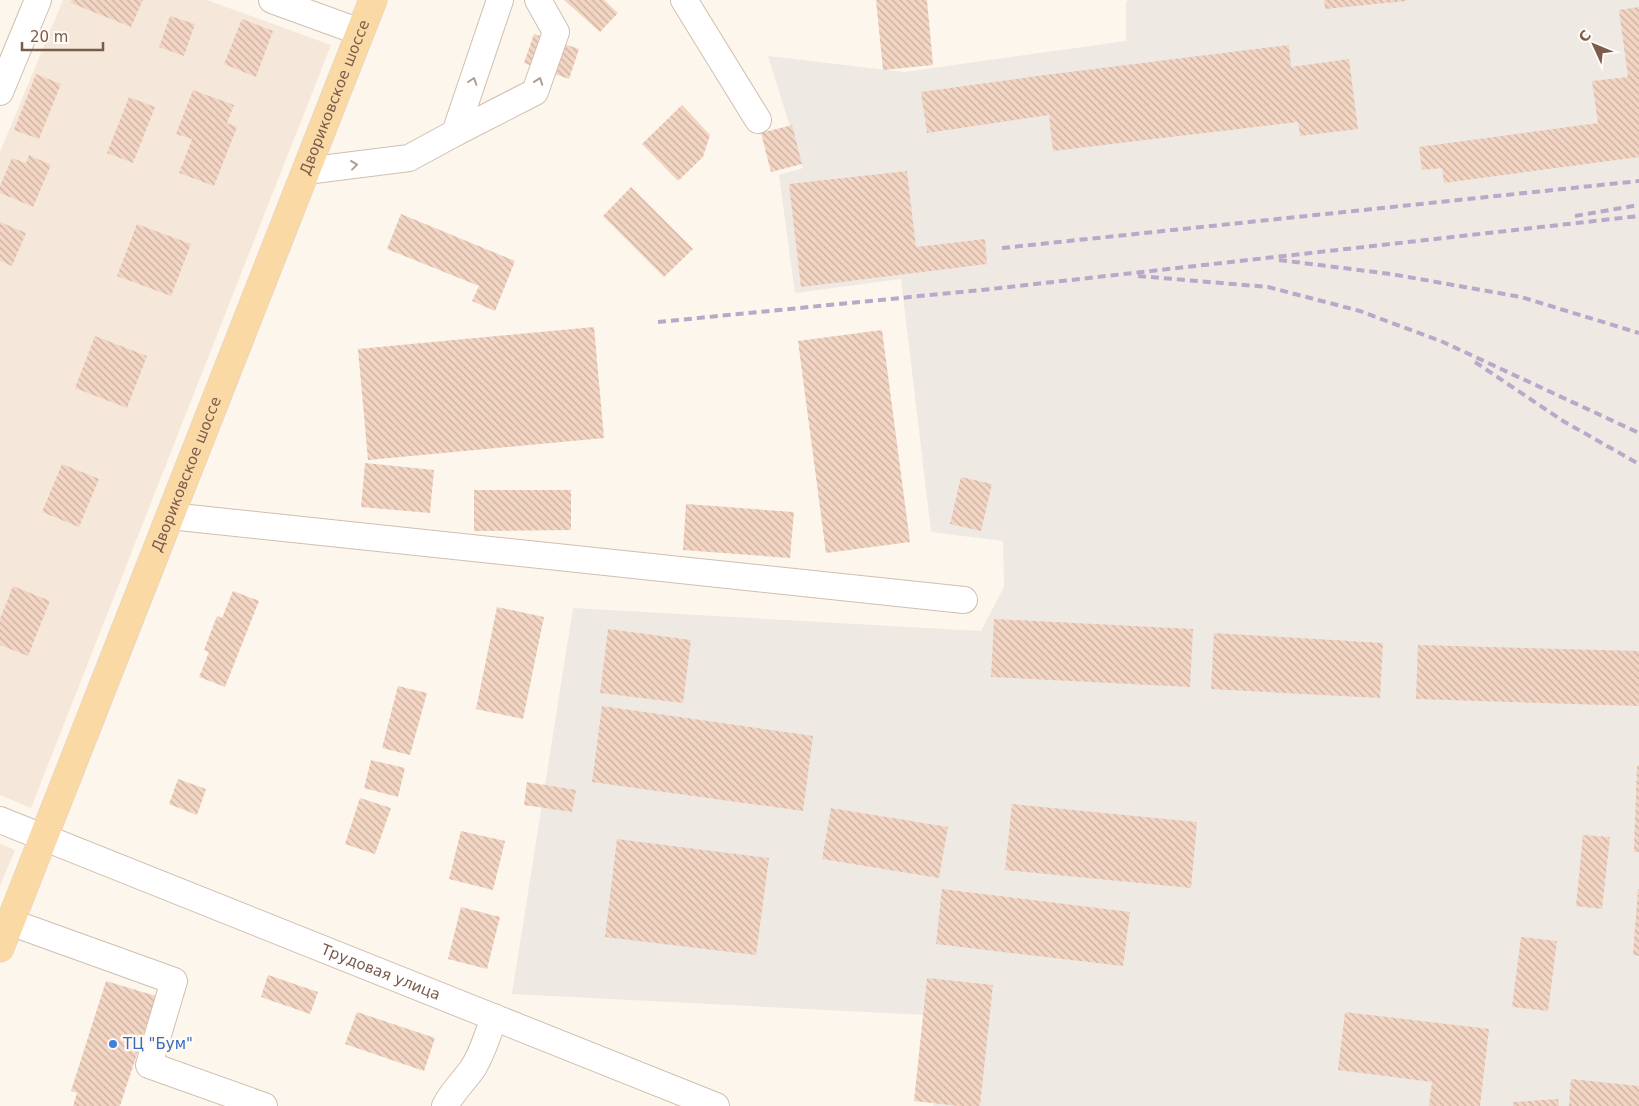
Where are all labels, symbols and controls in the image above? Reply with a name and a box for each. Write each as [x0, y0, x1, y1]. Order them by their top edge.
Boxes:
street label: Двориковское шоссе [296, 17, 373, 178]
scale bar [22, 20, 104, 52]
north arrow [1569, 20, 1619, 70]
text: С [1575, 27, 1594, 45]
text: 20 m [30, 28, 68, 46]
one-way arrow [533, 77, 543, 85]
one-way arrow [467, 78, 477, 86]
one-way arrow [351, 160, 359, 171]
street label: Двориковское шоссе [148, 394, 225, 555]
street label: Трудовая улица [318, 940, 443, 1004]
place label: ТЦ "Бум" [122, 1035, 193, 1053]
marker: ТЦ "Бум" [107, 1038, 119, 1050]

